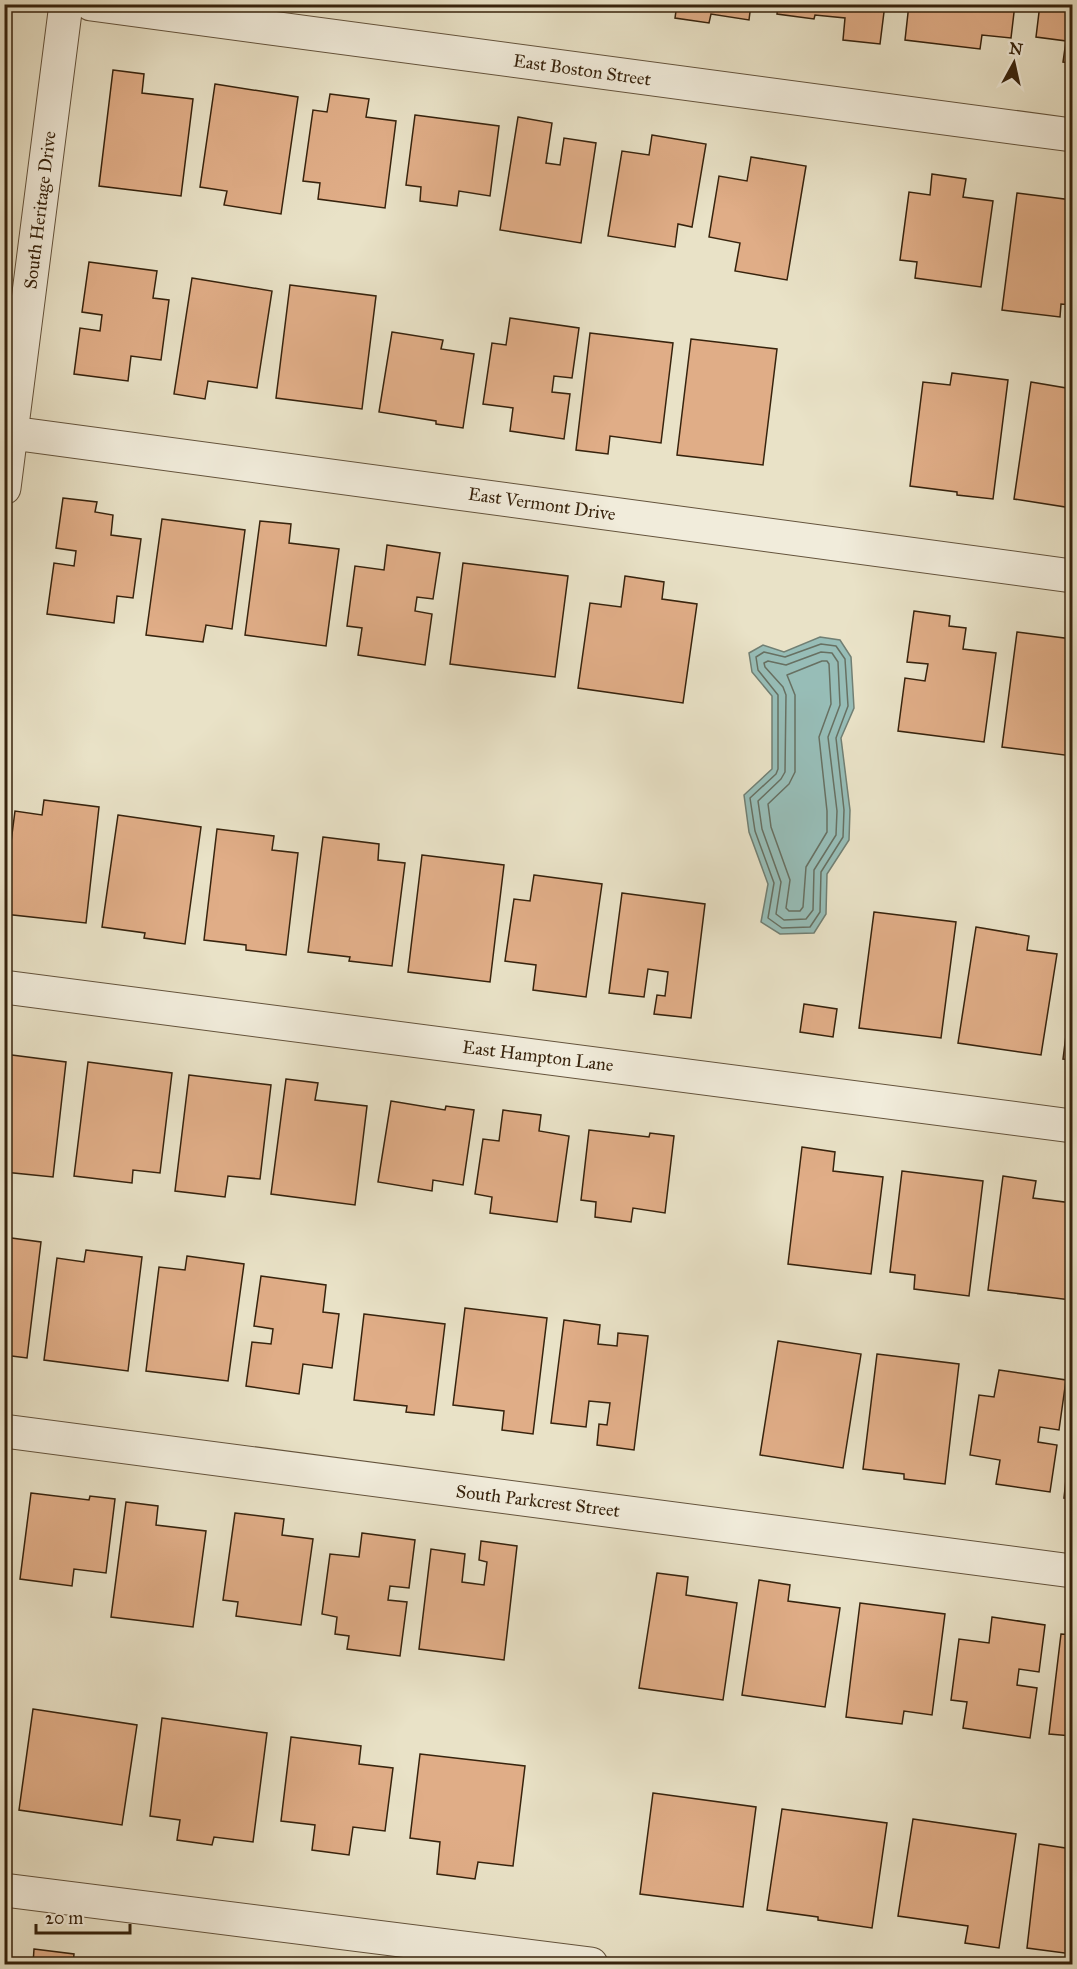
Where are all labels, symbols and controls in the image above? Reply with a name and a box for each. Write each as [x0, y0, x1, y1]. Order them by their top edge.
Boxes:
north arrow [984, 33, 1044, 93]
text: N [1008, 38, 1024, 59]
street label: East Boston Street [512, 49, 653, 91]
street label: South Heritage Drive [19, 130, 62, 290]
street label: East Vermont Drive [467, 483, 617, 525]
street label: East Hampton Lane [461, 1036, 615, 1076]
street label: South Parkcrest Street [455, 1480, 622, 1522]
scale bar [36, 1897, 130, 1935]
text: 20 m [45, 1907, 83, 1929]

